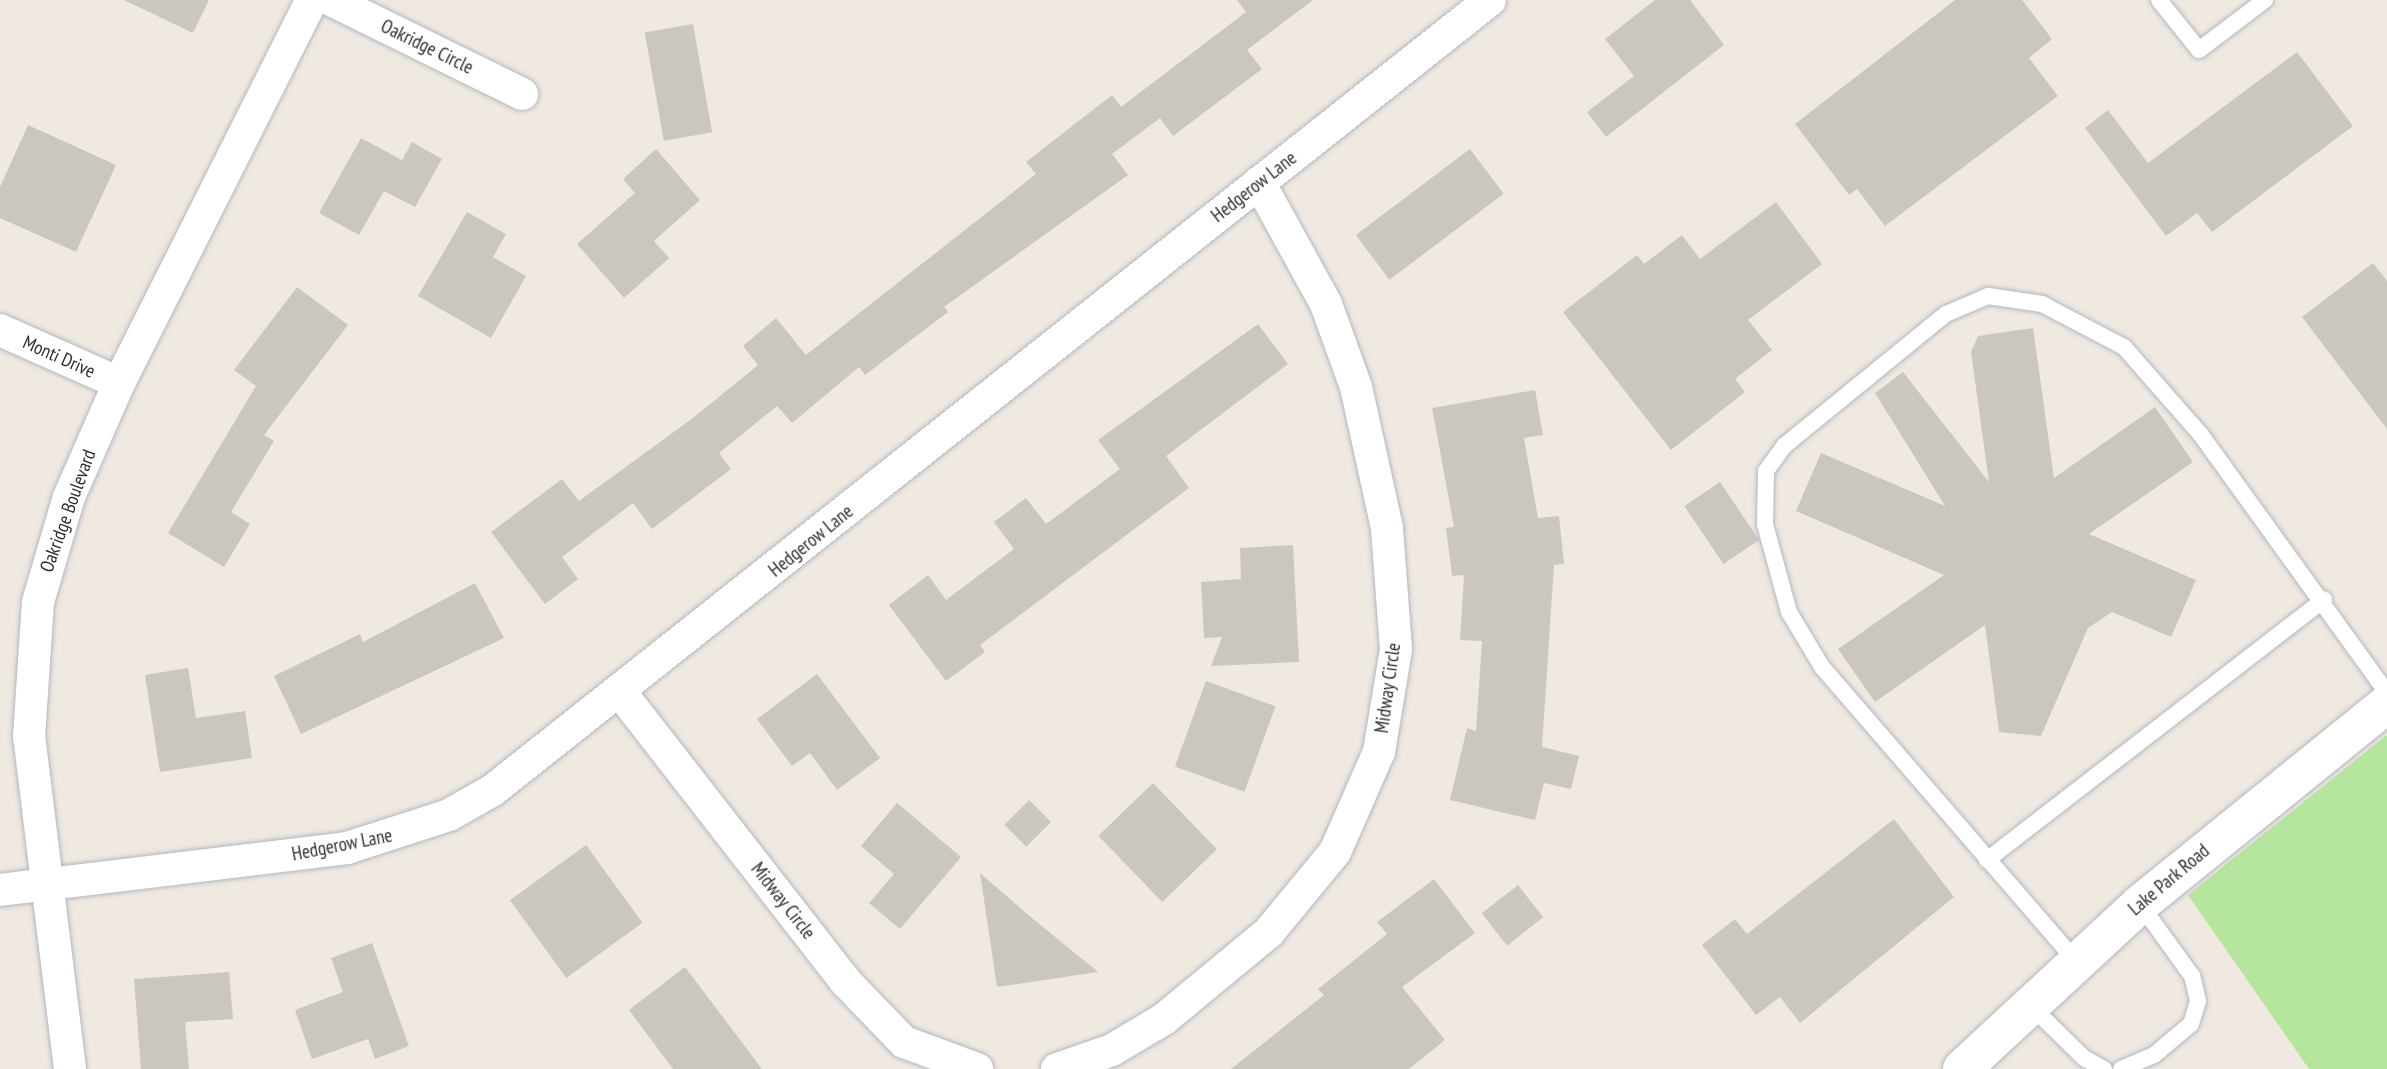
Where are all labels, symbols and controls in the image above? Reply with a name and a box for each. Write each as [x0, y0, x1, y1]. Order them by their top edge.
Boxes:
street label: Oakridge Circle [377, 15, 477, 79]
street label: Hedgerow Lane [1207, 147, 1301, 227]
street label: Monti Drive [19, 331, 99, 383]
street label: Oakridge Boulevard [35, 447, 101, 575]
street label: Hedgerow Lane [764, 500, 858, 582]
street label: Midway Circle [1370, 641, 1406, 735]
street label: Hedgerow Lane [290, 824, 394, 866]
street label: Lake Park Road [2124, 839, 2214, 921]
street label: Midway Circle [746, 858, 820, 944]

